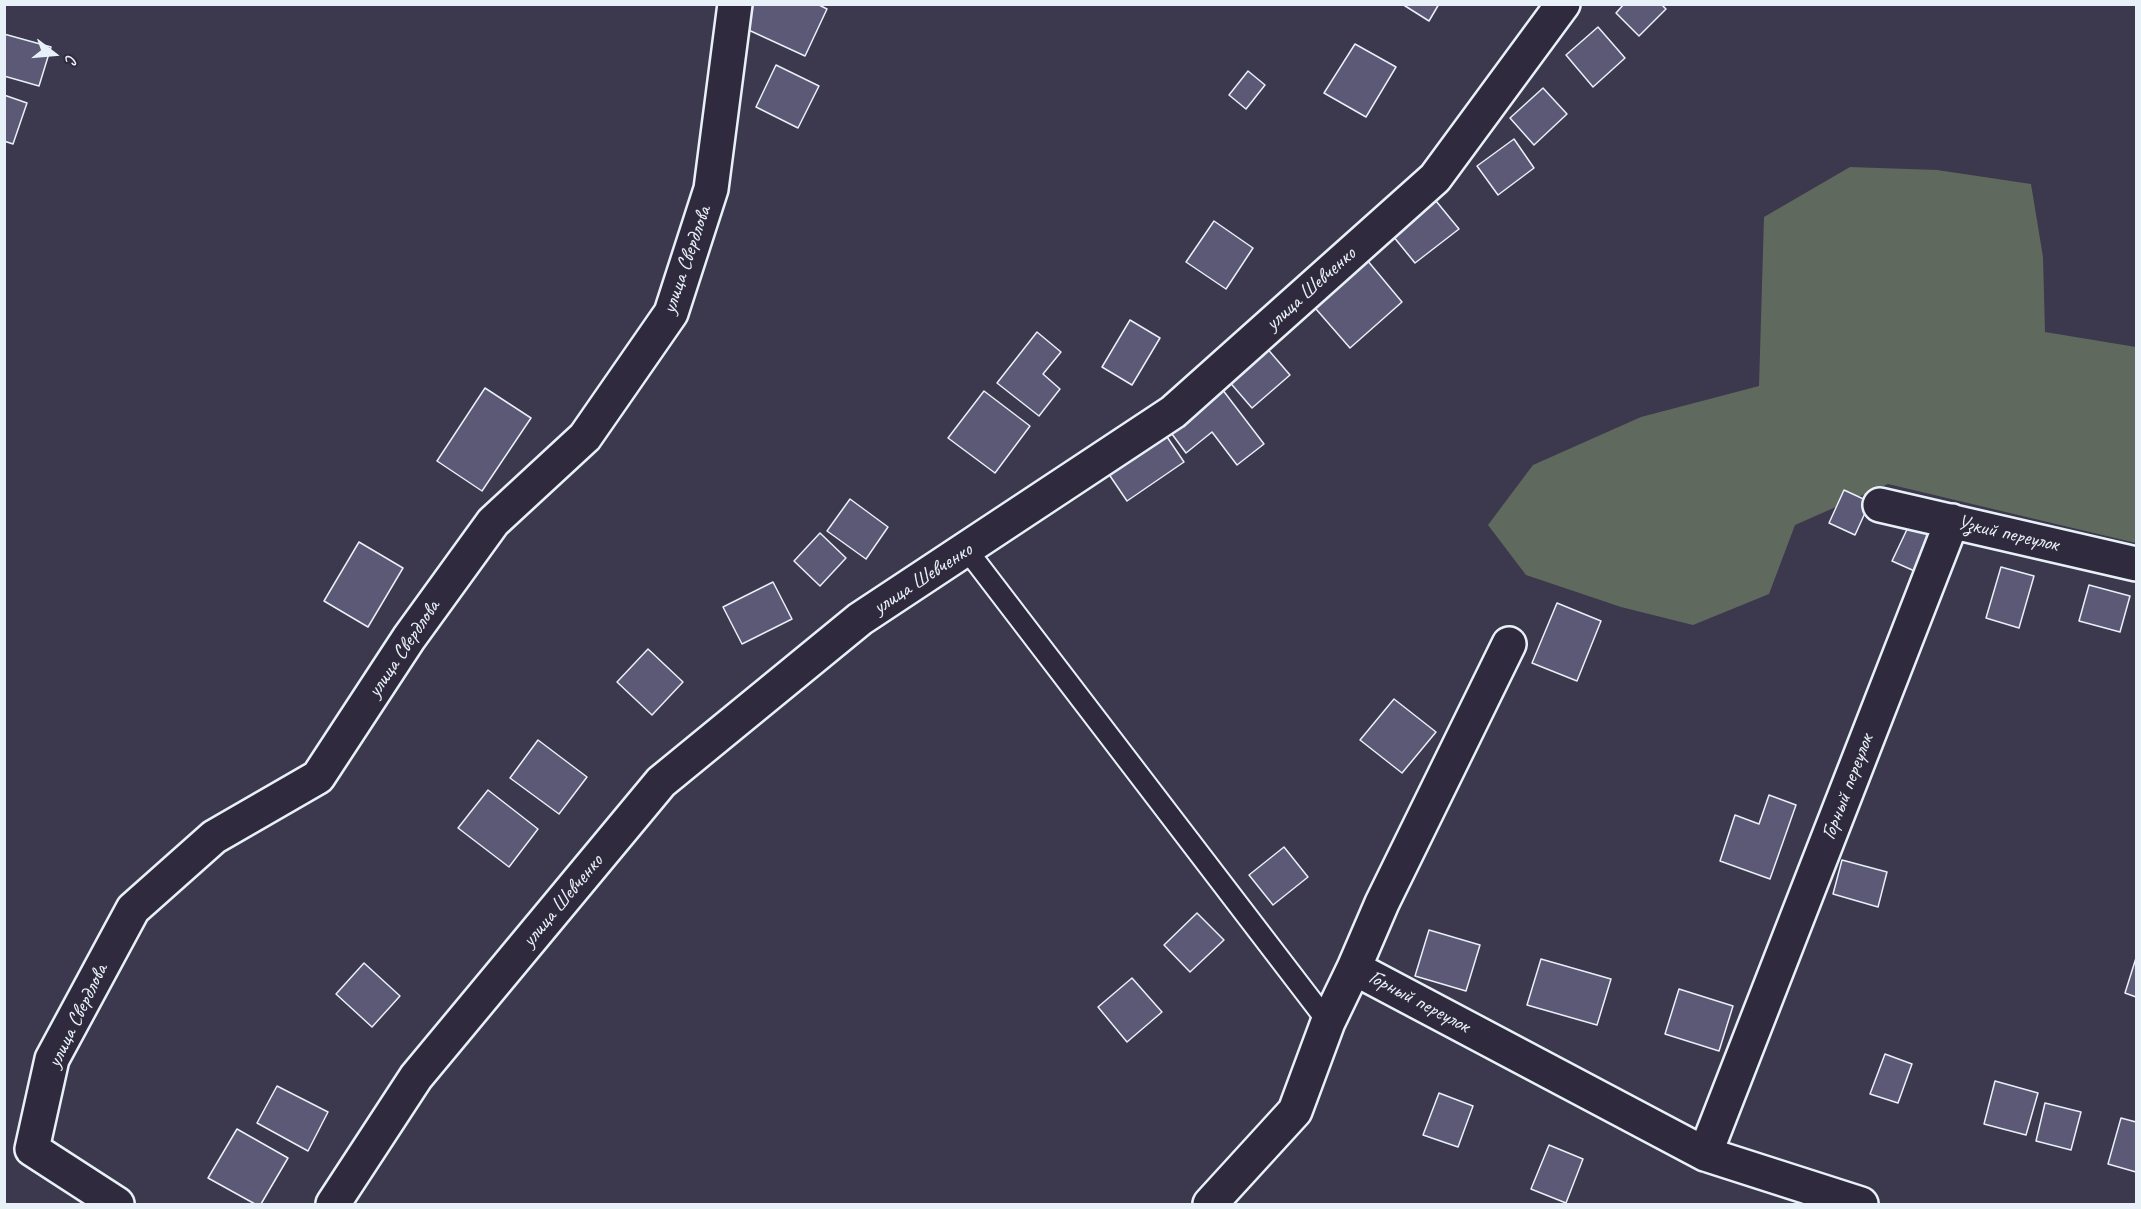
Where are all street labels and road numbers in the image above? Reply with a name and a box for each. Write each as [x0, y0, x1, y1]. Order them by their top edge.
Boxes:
street label: улица Свердлова [657, 203, 717, 317]
street label: улица Шевченко [1260, 242, 1362, 336]
street label: Узкий переулок [1955, 510, 2061, 558]
street label: улица Шевченко [869, 538, 977, 620]
street label: улица Свердлова [362, 595, 446, 703]
street label: Горный переулок [1816, 731, 1880, 843]
street label: улица Шевченко [517, 850, 609, 952]
street label: улица Свердлова [42, 960, 114, 1072]
street label: Горный переулок [1364, 965, 1474, 1039]

